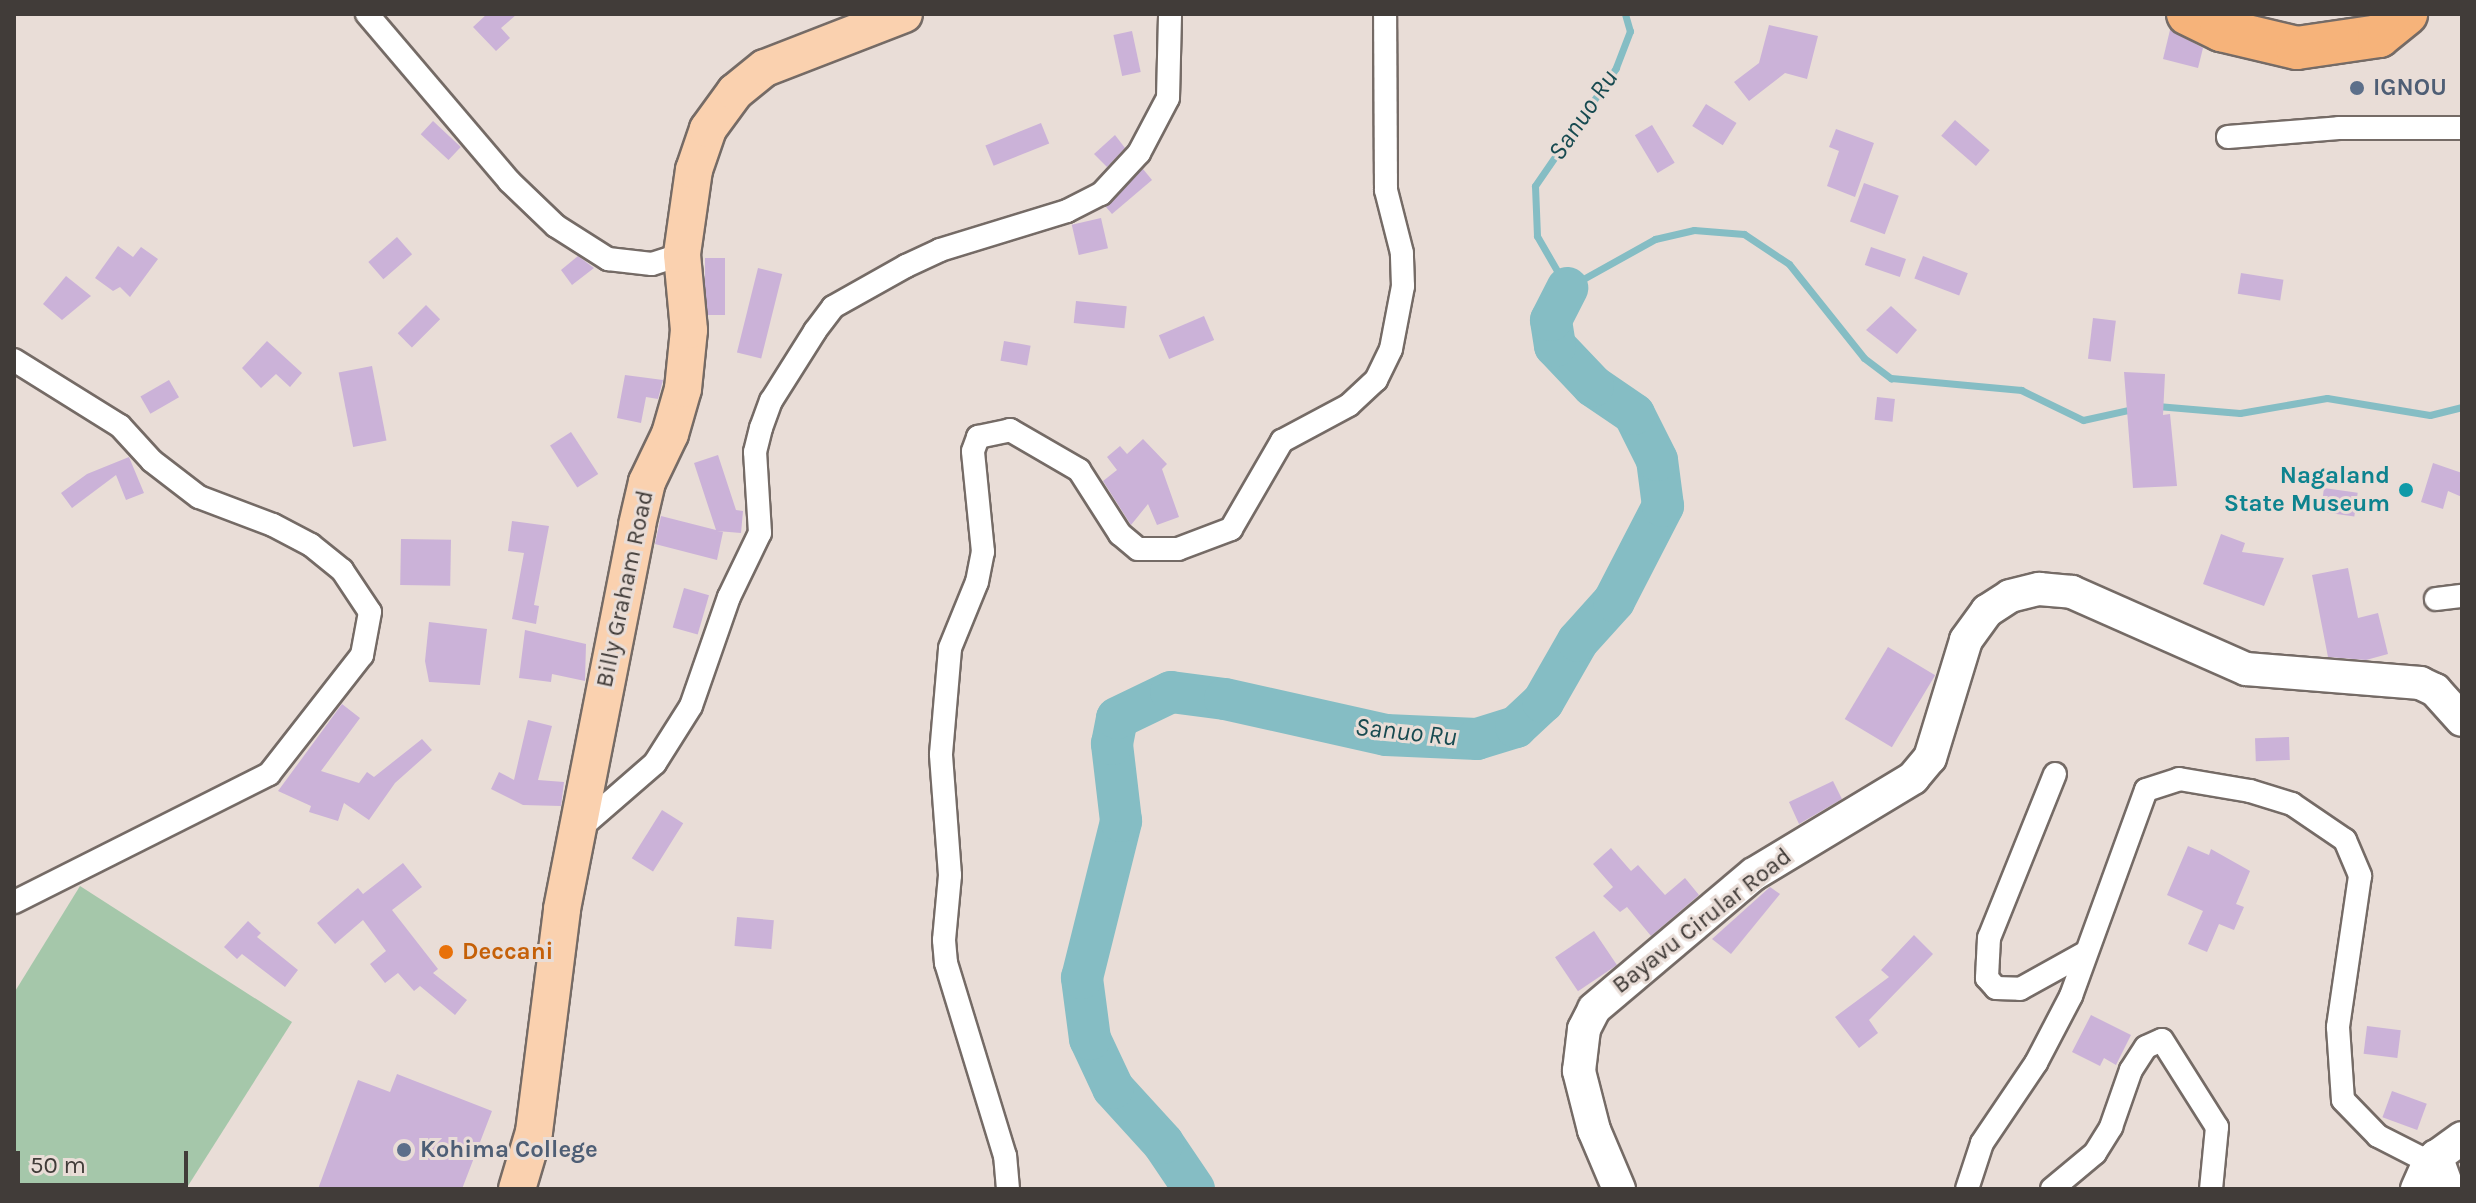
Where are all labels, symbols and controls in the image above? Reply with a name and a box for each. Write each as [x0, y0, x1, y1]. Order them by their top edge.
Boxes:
water label: Sanuo Ru [1541, 64, 1625, 166]
place label: IGNOU [2373, 74, 2447, 102]
marker: IGNOU [2348, 79, 2366, 97]
place label: Nagaland State Museum [2224, 462, 2390, 518]
marker: Nagaland State Museum [2397, 481, 2415, 499]
street label: Billy Graham Road [590, 488, 660, 690]
water label: Sanuo Ru [1353, 711, 1459, 753]
street label: Bayavu Cirular Road [1607, 842, 1797, 1000]
place label: Deccani [462, 938, 553, 966]
marker: Deccani [437, 943, 455, 961]
scale bar [20, 1135, 192, 1185]
place label: Kohima College [420, 1136, 598, 1164]
marker: Kohima College [395, 1141, 413, 1159]
text: 50 m [30, 1151, 86, 1179]

